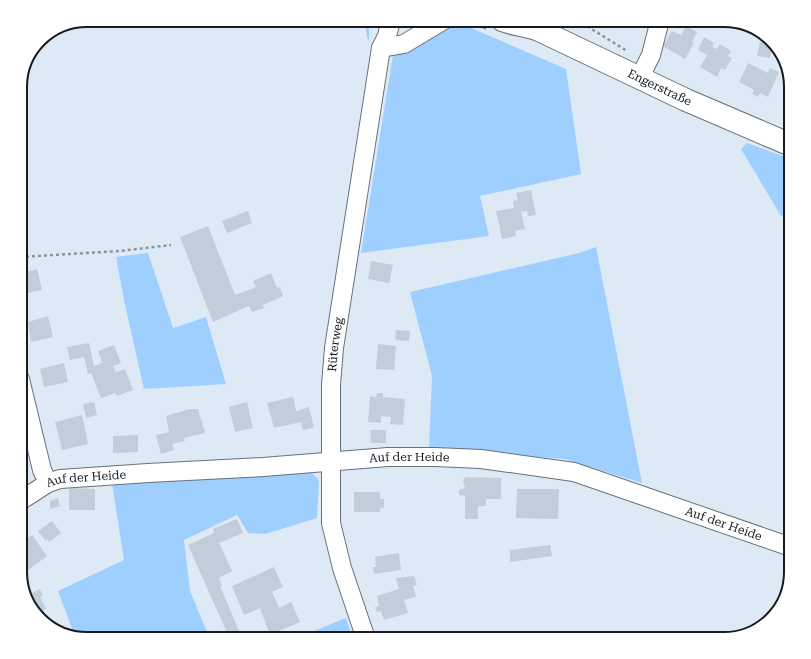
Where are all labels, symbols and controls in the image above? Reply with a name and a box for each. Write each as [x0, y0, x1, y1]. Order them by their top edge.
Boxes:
street label: Engerstraße [625, 66, 694, 109]
street label: Rüterweg [325, 316, 346, 372]
street label: Auf der Heide [369, 450, 450, 465]
street label: Auf der Heide [44, 467, 127, 490]
street label: Auf der Heide [683, 504, 764, 544]

